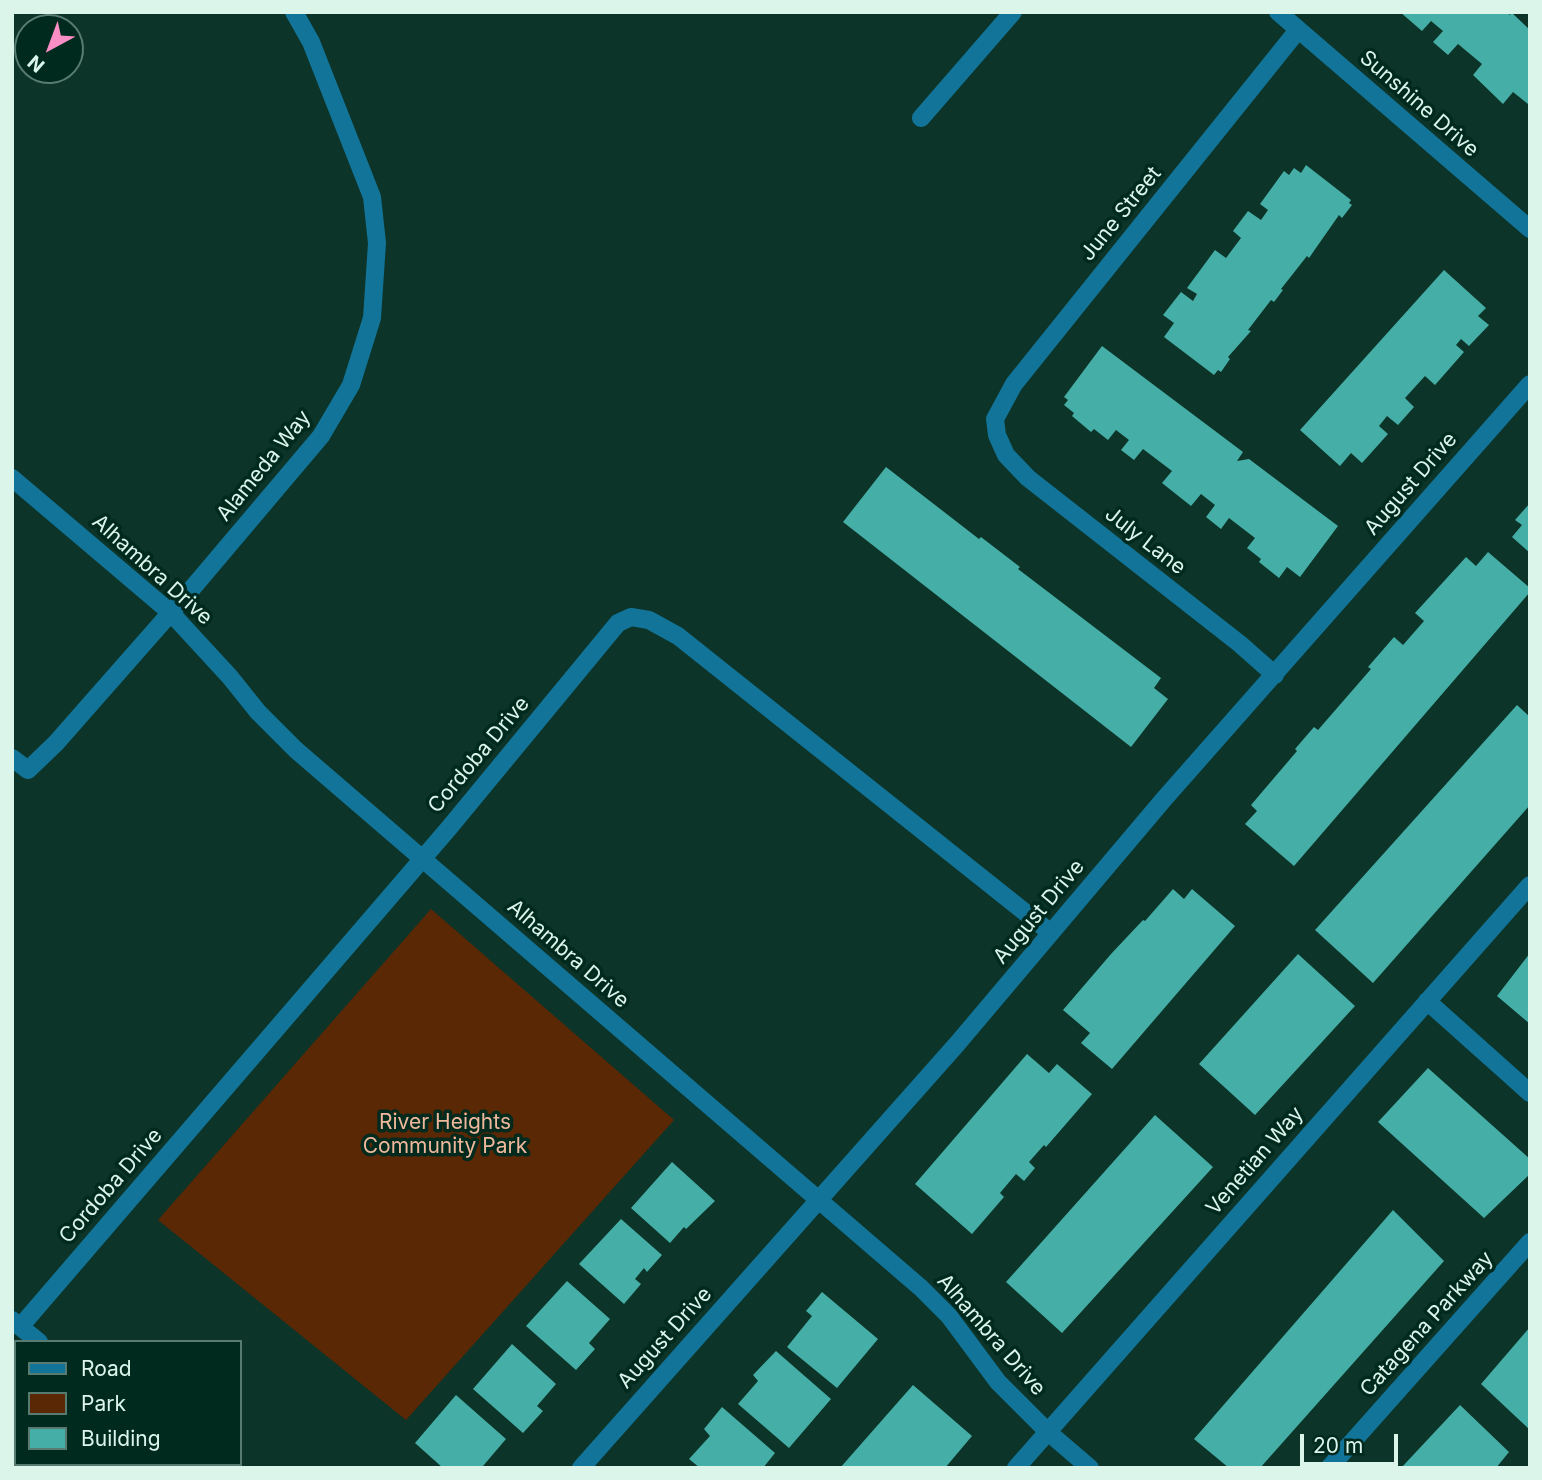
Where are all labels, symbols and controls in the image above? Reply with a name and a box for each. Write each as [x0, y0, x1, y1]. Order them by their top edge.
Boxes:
north arrow [14, 14, 84, 84]
street label: Sunshine Drive [1354, 45, 1484, 163]
text: N [23, 50, 49, 77]
street label: June Street [1075, 162, 1167, 266]
street label: Alameda Way [212, 405, 316, 527]
street label: August Drive [1359, 427, 1463, 541]
street label: July Lane [1100, 502, 1190, 580]
street label: Alhambra Drive [87, 510, 217, 630]
street label: Cordoba Drive [423, 692, 535, 818]
street label: August Drive [988, 855, 1090, 969]
street label: Alhambra Drive [502, 894, 634, 1014]
street label: Venetian Way [1201, 1102, 1309, 1220]
park label: River Heights Community Park [363, 1110, 527, 1160]
street label: Cordoba Drive [54, 1123, 168, 1249]
street label: Catagena Parkway [1355, 1246, 1499, 1402]
street label: Alhambra Drive [931, 1269, 1051, 1401]
street label: August Drive [613, 1282, 717, 1394]
legend [14, 1340, 242, 1466]
text: Road [81, 1356, 132, 1381]
text: Park [81, 1391, 126, 1416]
scale bar [1304, 1420, 1402, 1464]
text: Building [81, 1426, 161, 1451]
text: 20 m [1313, 1433, 1363, 1458]

